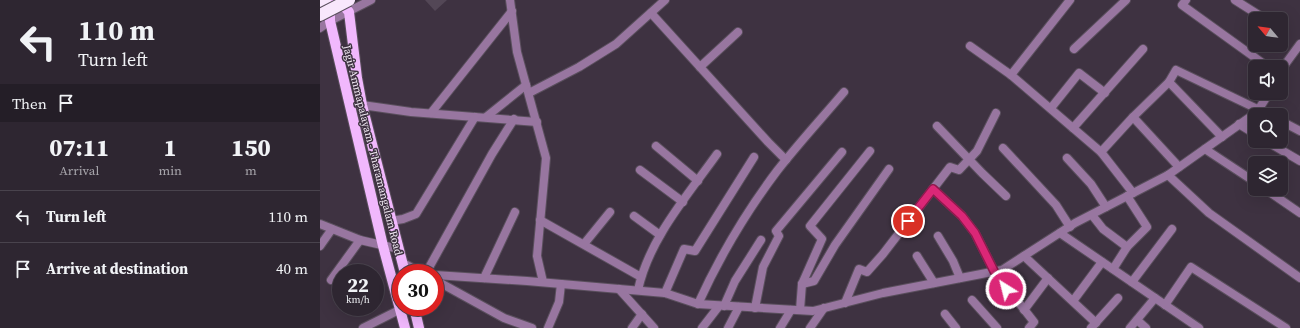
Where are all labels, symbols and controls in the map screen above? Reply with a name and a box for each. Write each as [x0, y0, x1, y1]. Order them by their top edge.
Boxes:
text: 110 m [78, 11, 155, 49]
north arrow [1248, 12, 1288, 52]
map controls [1248, 12, 1288, 196]
icon: left [12, 16, 64, 68]
street label: Jagir Ammapalayam - Tharamangalam Road [339, 42, 406, 258]
text: Turn left [78, 47, 148, 72]
button: sound [1248, 60, 1288, 100]
icon: arrive [55, 92, 77, 114]
text: Then [12, 93, 47, 114]
button: search [1248, 108, 1288, 148]
text: 07:11 [49, 131, 109, 164]
text: 1 [164, 131, 177, 164]
text: 150 [231, 131, 271, 164]
button: layers [1248, 156, 1288, 196]
text: Arrival [59, 162, 99, 179]
text: min [158, 162, 182, 179]
text: m [245, 162, 257, 179]
pin [891, 204, 925, 238]
icon: left [12, 206, 34, 228]
text: Turn left [46, 206, 106, 227]
text: 110 m [268, 206, 308, 227]
icon: arrive [897, 210, 919, 232]
icon: arrive [12, 258, 34, 280]
text: Arrive at destination [46, 258, 188, 279]
text: 40 m [276, 258, 308, 279]
speed limit sign: 30 [392, 264, 444, 316]
position arrow [985, 268, 1027, 310]
text: 22 [347, 271, 369, 299]
text: km/h [346, 293, 370, 306]

